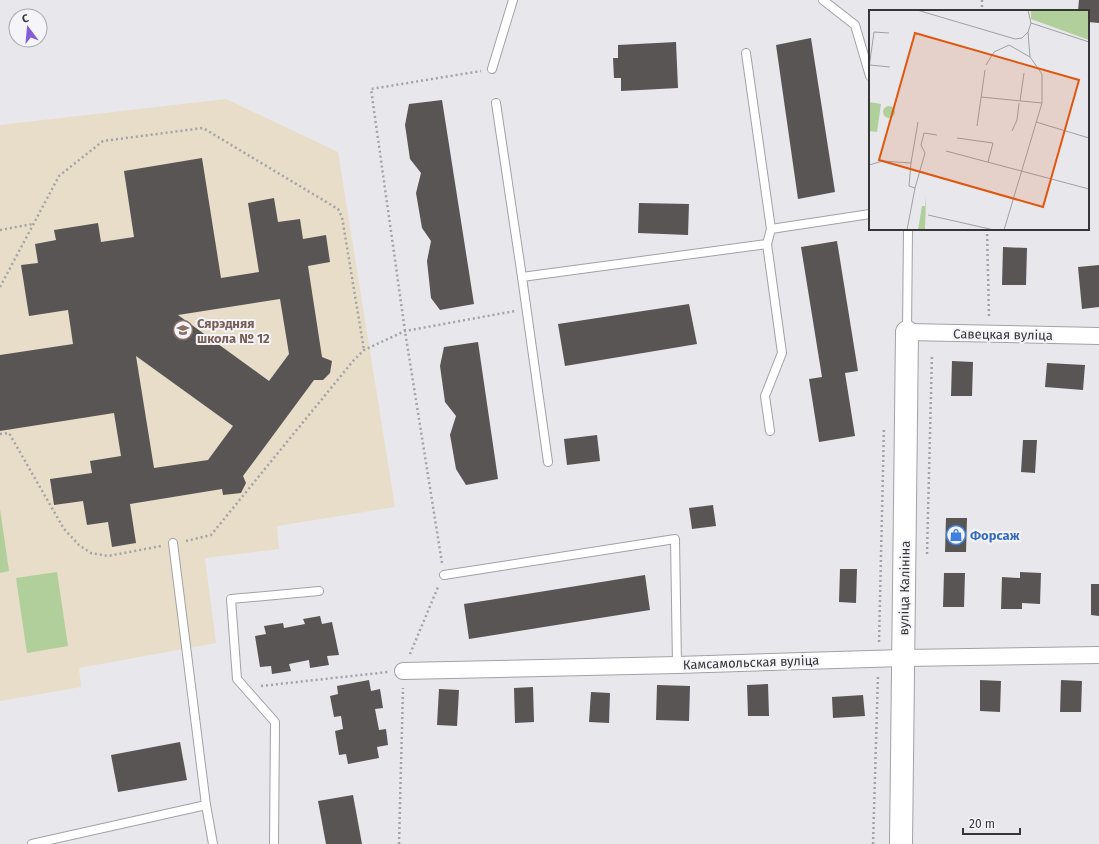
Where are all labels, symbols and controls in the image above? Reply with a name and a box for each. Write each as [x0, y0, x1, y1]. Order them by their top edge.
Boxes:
north arrow [8, 8, 48, 48]
inset map [869, 10, 1089, 230]
text: С [21, 12, 31, 26]
place label: Сярэдняя школа № 12 [197, 316, 270, 346]
school or university icon: Сярэдняя школа № 12 [172, 319, 194, 341]
street label: Савецкая вуліца [953, 326, 1053, 343]
shop icon: Форсаж [945, 524, 967, 546]
place label: Форсаж [970, 528, 1020, 543]
street label: вуліца Калініна [896, 541, 913, 635]
street label: Камсамольская вуліца [683, 653, 820, 672]
scale bar [963, 810, 1020, 836]
text: 20 m [969, 817, 995, 831]

